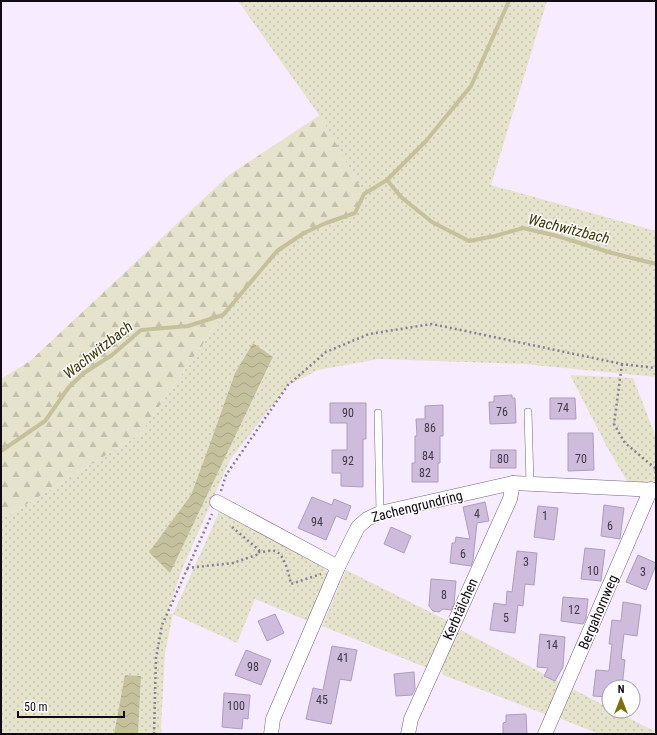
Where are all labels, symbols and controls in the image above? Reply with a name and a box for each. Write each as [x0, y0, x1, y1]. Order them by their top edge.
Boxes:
water label: Wachwitzbach [527, 210, 611, 248]
water label: Wachwitzbach [60, 317, 136, 383]
house number: 74 [557, 401, 569, 415]
house number: 76 [496, 405, 508, 419]
house number: 90 [342, 406, 354, 420]
house number: 86 [424, 421, 436, 435]
house number: 84 [422, 449, 434, 463]
house number: 80 [497, 452, 509, 466]
house number: 70 [575, 452, 587, 466]
house number: 92 [342, 454, 354, 468]
house number: 82 [419, 466, 431, 480]
street label: Zachengrundring [370, 487, 464, 525]
house number: 4 [474, 507, 480, 521]
house number: 1 [542, 509, 548, 523]
house number: 94 [311, 515, 323, 529]
house number: 6 [607, 519, 613, 533]
house number: 6 [460, 547, 466, 561]
house number: 3 [523, 555, 529, 569]
house number: 10 [587, 564, 599, 578]
house number: 3 [640, 565, 646, 579]
street label: Bergahornweg [575, 572, 621, 652]
street label: Kerbtälchen [439, 576, 481, 642]
house number: 8 [441, 588, 447, 602]
house number: 12 [568, 603, 580, 617]
house number: 5 [503, 611, 509, 625]
house number: 14 [546, 638, 558, 652]
house number: 41 [337, 651, 349, 665]
house number: 98 [247, 660, 259, 674]
north arrow [601, 679, 641, 719]
text: N [618, 683, 625, 696]
scale bar [18, 693, 124, 719]
house number: 45 [316, 693, 328, 707]
house number: 100 [227, 699, 245, 713]
text: 50 m [24, 700, 48, 714]

